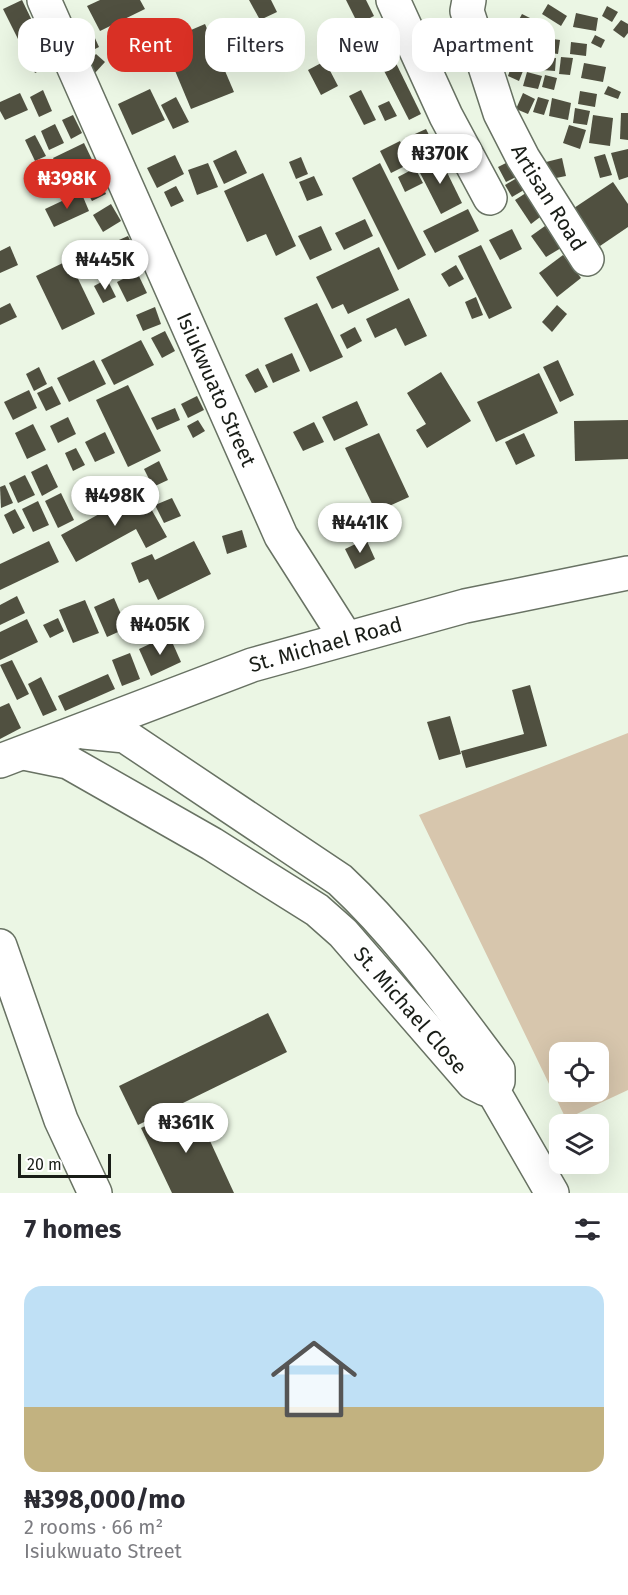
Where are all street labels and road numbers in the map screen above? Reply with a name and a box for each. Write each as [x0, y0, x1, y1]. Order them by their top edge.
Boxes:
street label: Artisan Road [505, 140, 592, 256]
street label: Isiukwuato Street [171, 309, 262, 471]
street label: St. Michael Road [246, 611, 405, 678]
street label: St. Michael Close [348, 942, 473, 1080]

